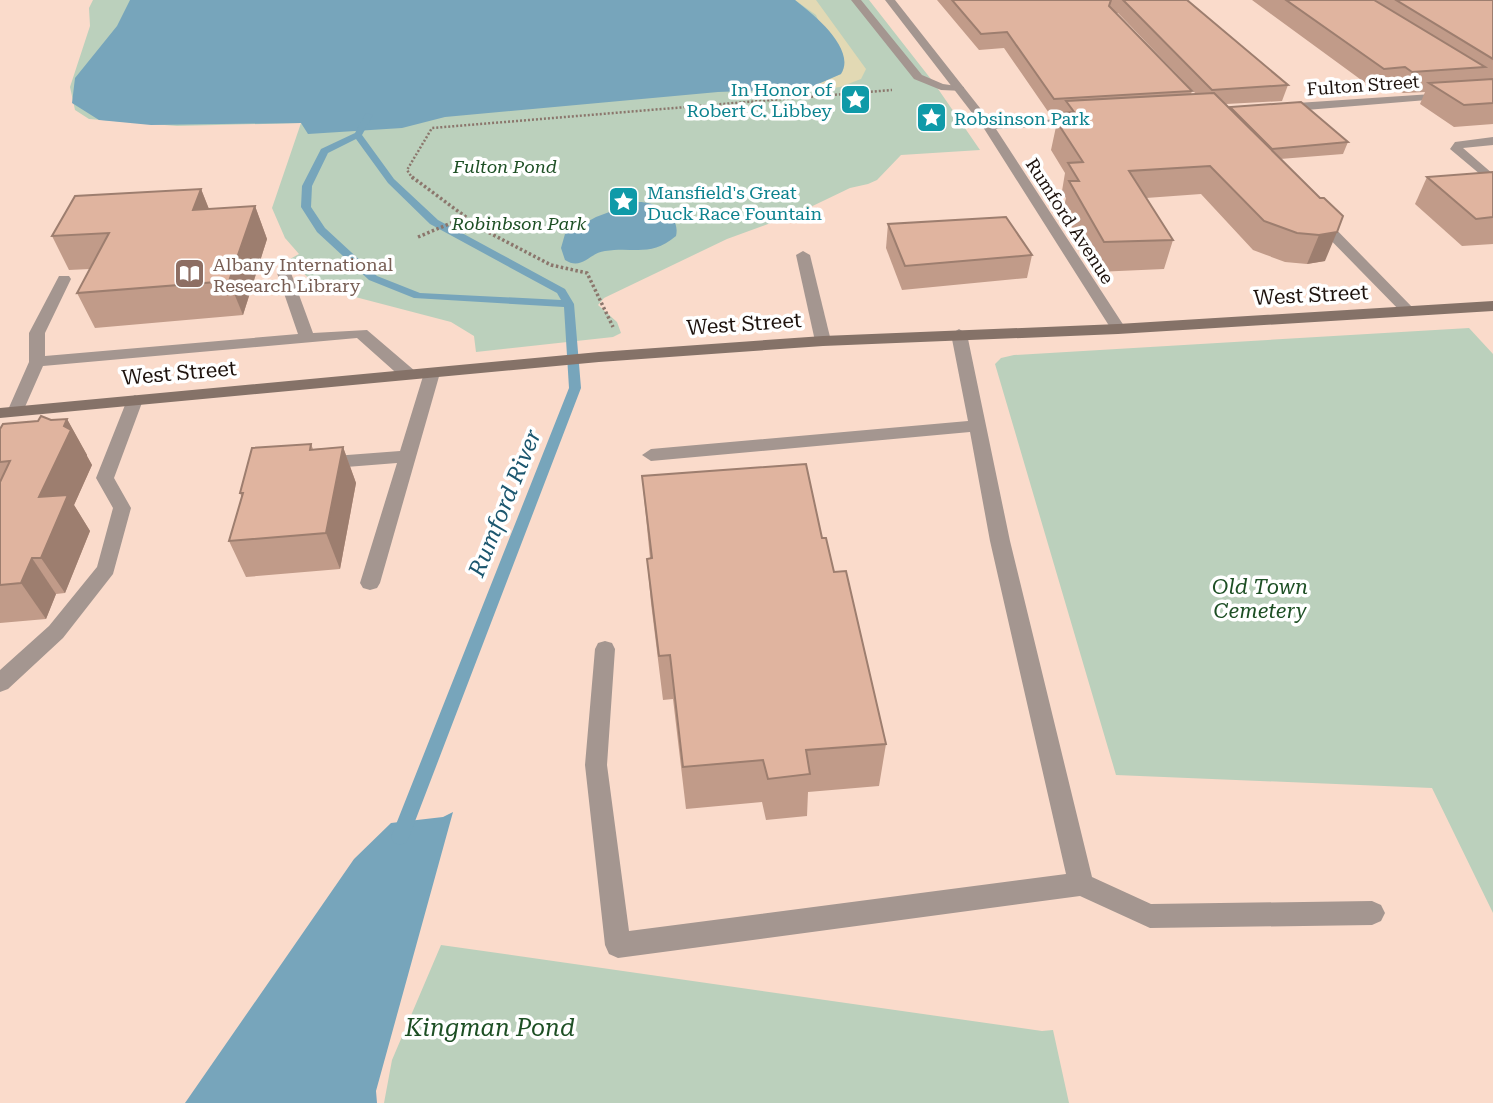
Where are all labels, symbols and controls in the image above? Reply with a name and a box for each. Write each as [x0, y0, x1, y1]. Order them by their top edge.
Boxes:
street label: Fulton Street [1306, 71, 1420, 99]
place label: In Honor of Robert C. Libbey [686, 79, 833, 121]
place icon: In Honor of Robert C. Libbey [838, 82, 872, 116]
place icon: Robsinson Park [914, 101, 948, 135]
place label: Robsinson Park [954, 108, 1090, 129]
street label: Rumford Avenue [1022, 154, 1119, 288]
park label: Fulton Pond [452, 156, 557, 177]
place label: Mansfield's Great Duck Race Fountain [647, 182, 823, 224]
place icon: Mansfield's Great Duck Race Fountain [607, 185, 641, 219]
park label: Robinbson Park [451, 213, 586, 234]
place label: Albany International Research Library [213, 254, 393, 296]
library icon: Albany International Research Library [173, 257, 207, 291]
street label: West Street [1253, 280, 1369, 310]
street label: West Street [686, 308, 803, 340]
street label: West Street [121, 356, 238, 390]
water label: Rumford River [463, 425, 547, 582]
park label: Old Town Cemetery [1212, 575, 1308, 623]
park label: Kingman Pond [404, 1014, 575, 1042]

